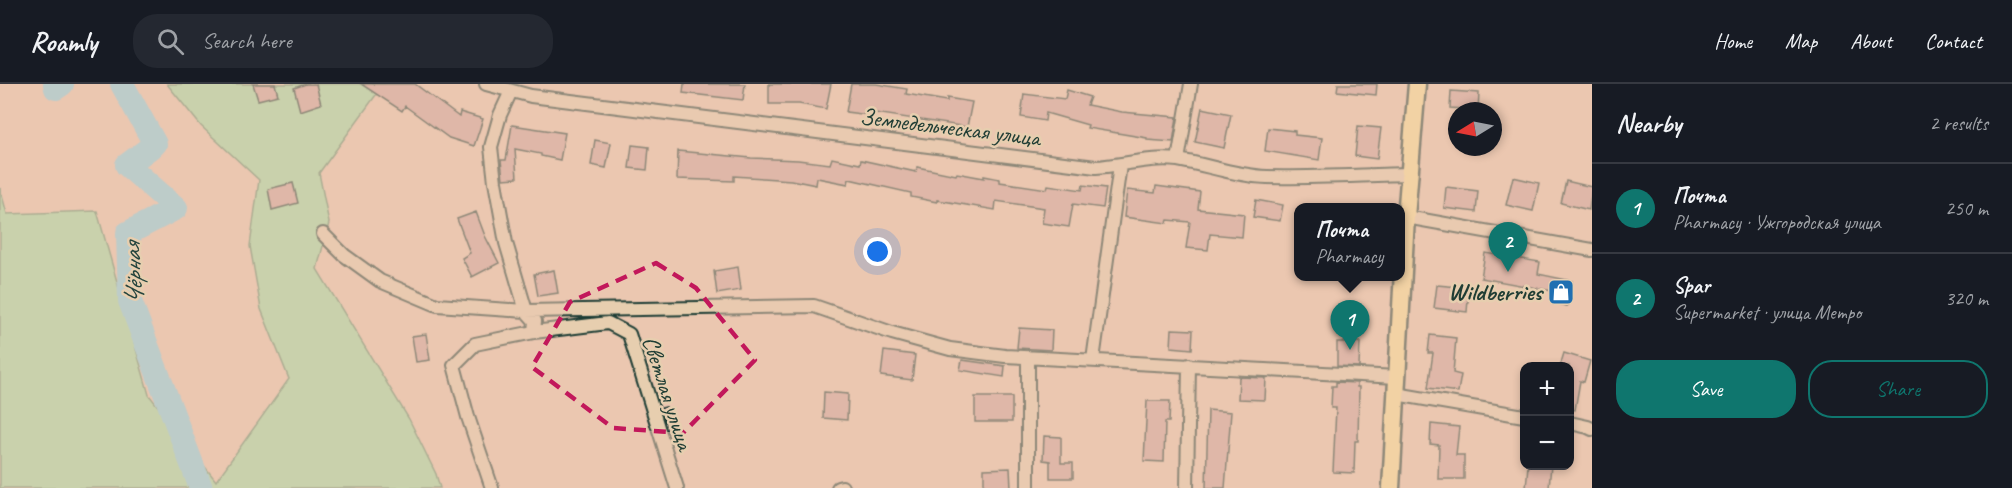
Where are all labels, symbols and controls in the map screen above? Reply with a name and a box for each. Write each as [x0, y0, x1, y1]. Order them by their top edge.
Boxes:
search box [133, 14, 553, 68]
text: Roamly [30, 24, 97, 59]
icon: search [154, 25, 187, 58]
text: Search here [202, 27, 292, 55]
text: Home [1714, 28, 1752, 54]
text: Map [1785, 28, 1817, 54]
text: About [1850, 28, 1892, 54]
text: Contact [1925, 28, 1982, 54]
street label: Земледельческая улица [858, 101, 1044, 153]
north arrow [1448, 102, 1502, 156]
text: Nearby [1616, 107, 1681, 140]
text: 2 results [1929, 111, 1988, 136]
text: Почта [1673, 182, 1726, 210]
text: 1 [1631, 196, 1640, 221]
text: 250 m [1945, 196, 1988, 221]
popup [1294, 203, 1405, 281]
text: Pharmacy · Ужгородская улица [1673, 210, 1881, 235]
text: Почта [1316, 216, 1368, 244]
pin: 2 [1488, 222, 1528, 272]
your location [863, 237, 892, 266]
water label: Чёрная [115, 238, 151, 306]
text: Pharmacy [1316, 244, 1383, 269]
text: Spar [1673, 272, 1710, 300]
place label: Wildberries [1448, 277, 1545, 307]
shop icon: Wildberries [1546, 277, 1576, 307]
text: 2 [1631, 286, 1640, 311]
text: 320 m [1945, 286, 1988, 311]
pin: 1 [1330, 300, 1370, 350]
text: Supermarket · улица Метро [1673, 300, 1861, 325]
street label: Светлая улица [635, 332, 701, 456]
button: Save [1616, 360, 1796, 418]
button: Share [1808, 360, 1988, 418]
map controls [1520, 362, 1574, 470]
button: + [1520, 362, 1574, 416]
button: − [1520, 416, 1574, 470]

